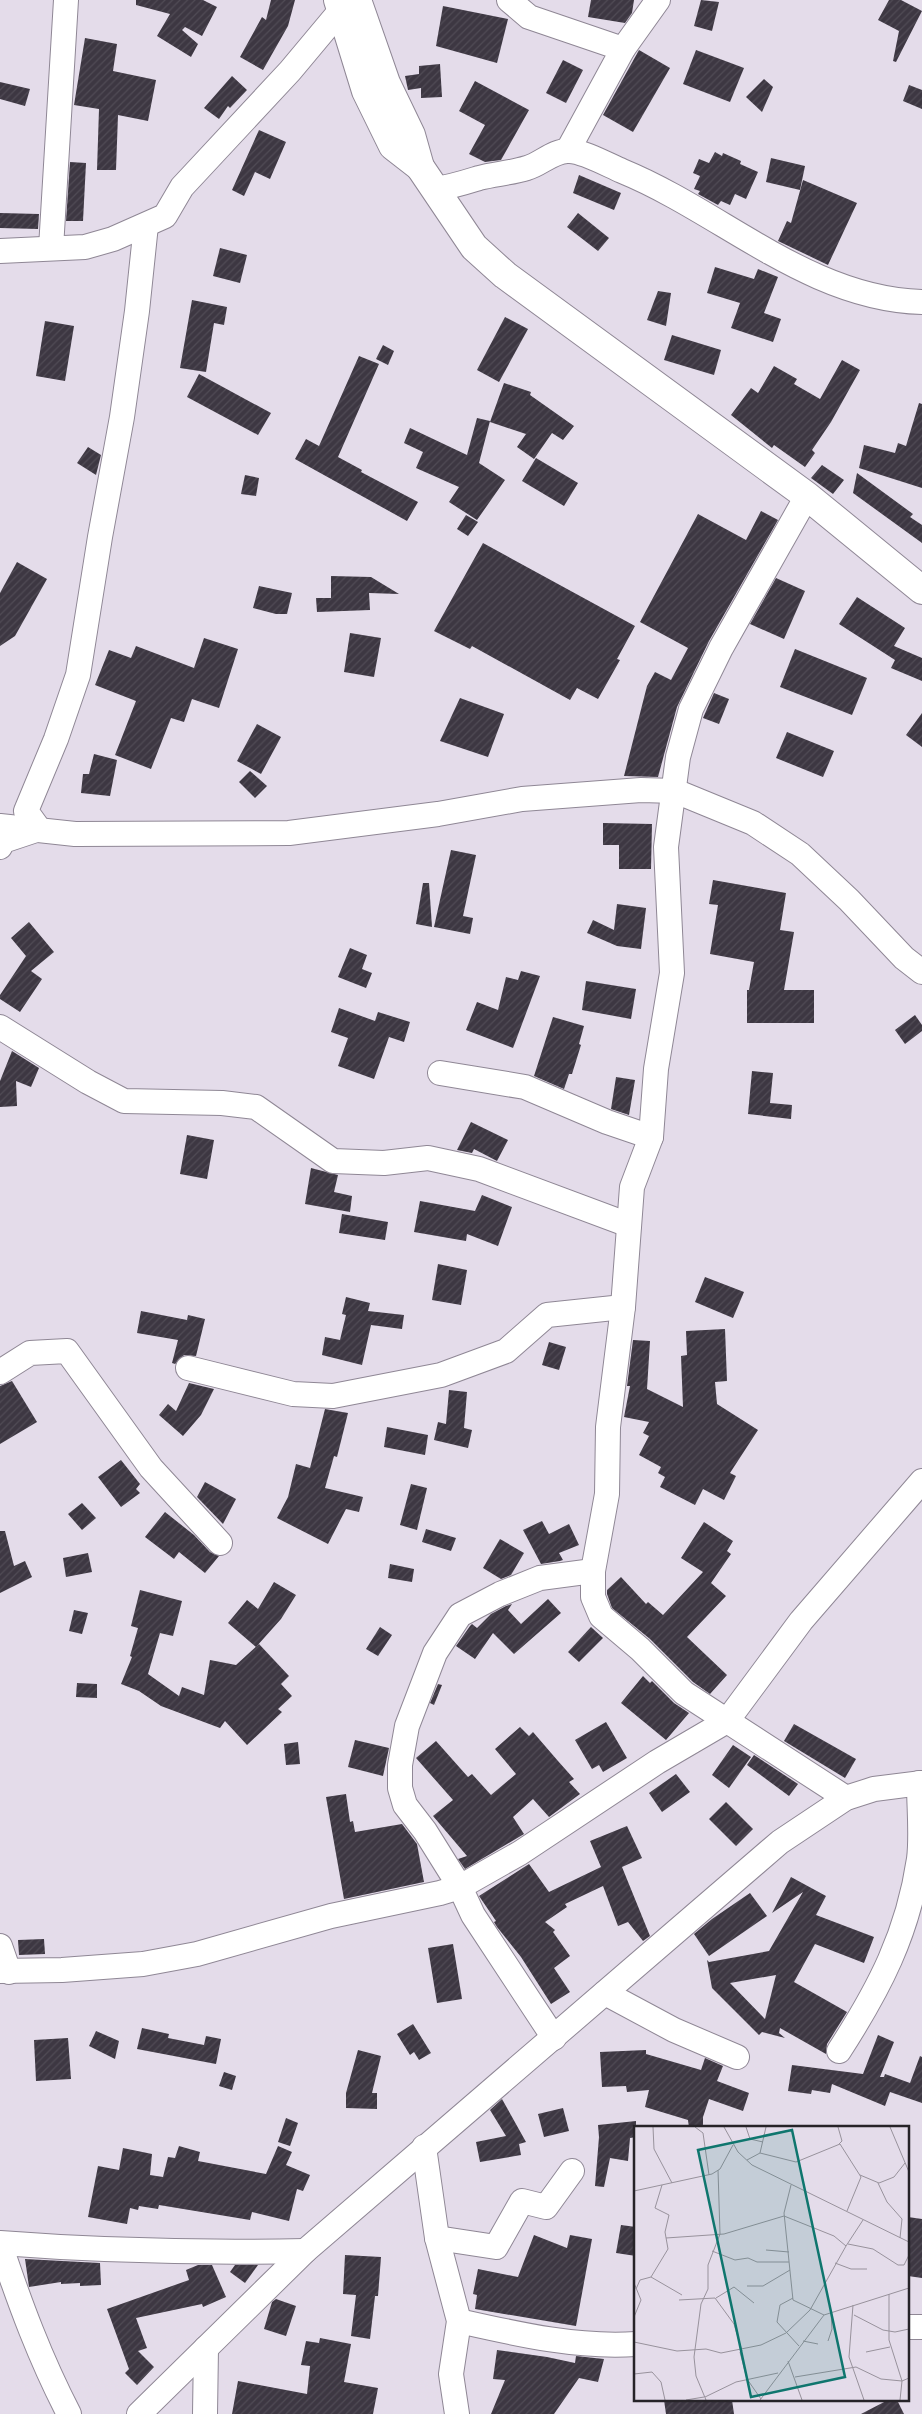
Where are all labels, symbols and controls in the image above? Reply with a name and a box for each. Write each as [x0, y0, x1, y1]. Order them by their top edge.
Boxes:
inset map [634, 2126, 910, 2402]

